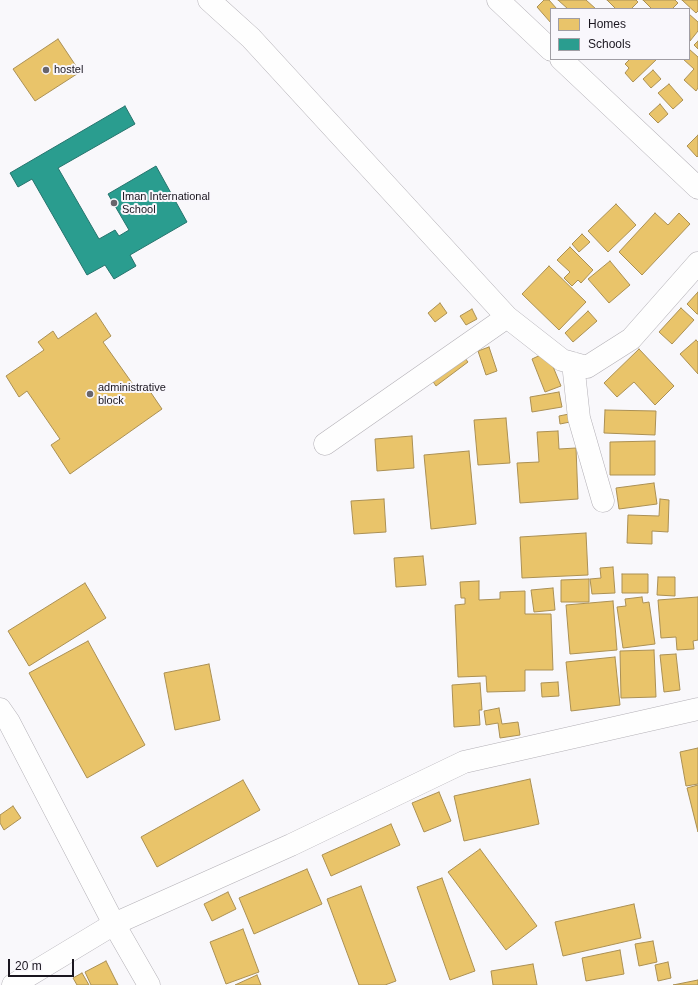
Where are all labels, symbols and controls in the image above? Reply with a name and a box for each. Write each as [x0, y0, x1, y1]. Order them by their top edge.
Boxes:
legend [550, 8, 690, 60]
text: Homes [588, 17, 626, 31]
text: Schools [588, 37, 631, 51]
place label: hostel [54, 63, 83, 77]
marker: hostel [41, 65, 51, 75]
place label: Iman International School [122, 190, 210, 216]
marker: Iman International School [109, 198, 119, 208]
place label: administrative block [98, 381, 166, 407]
marker: administrative block [85, 389, 95, 399]
scale bar [10, 951, 76, 977]
text: 20 m [15, 959, 42, 973]

